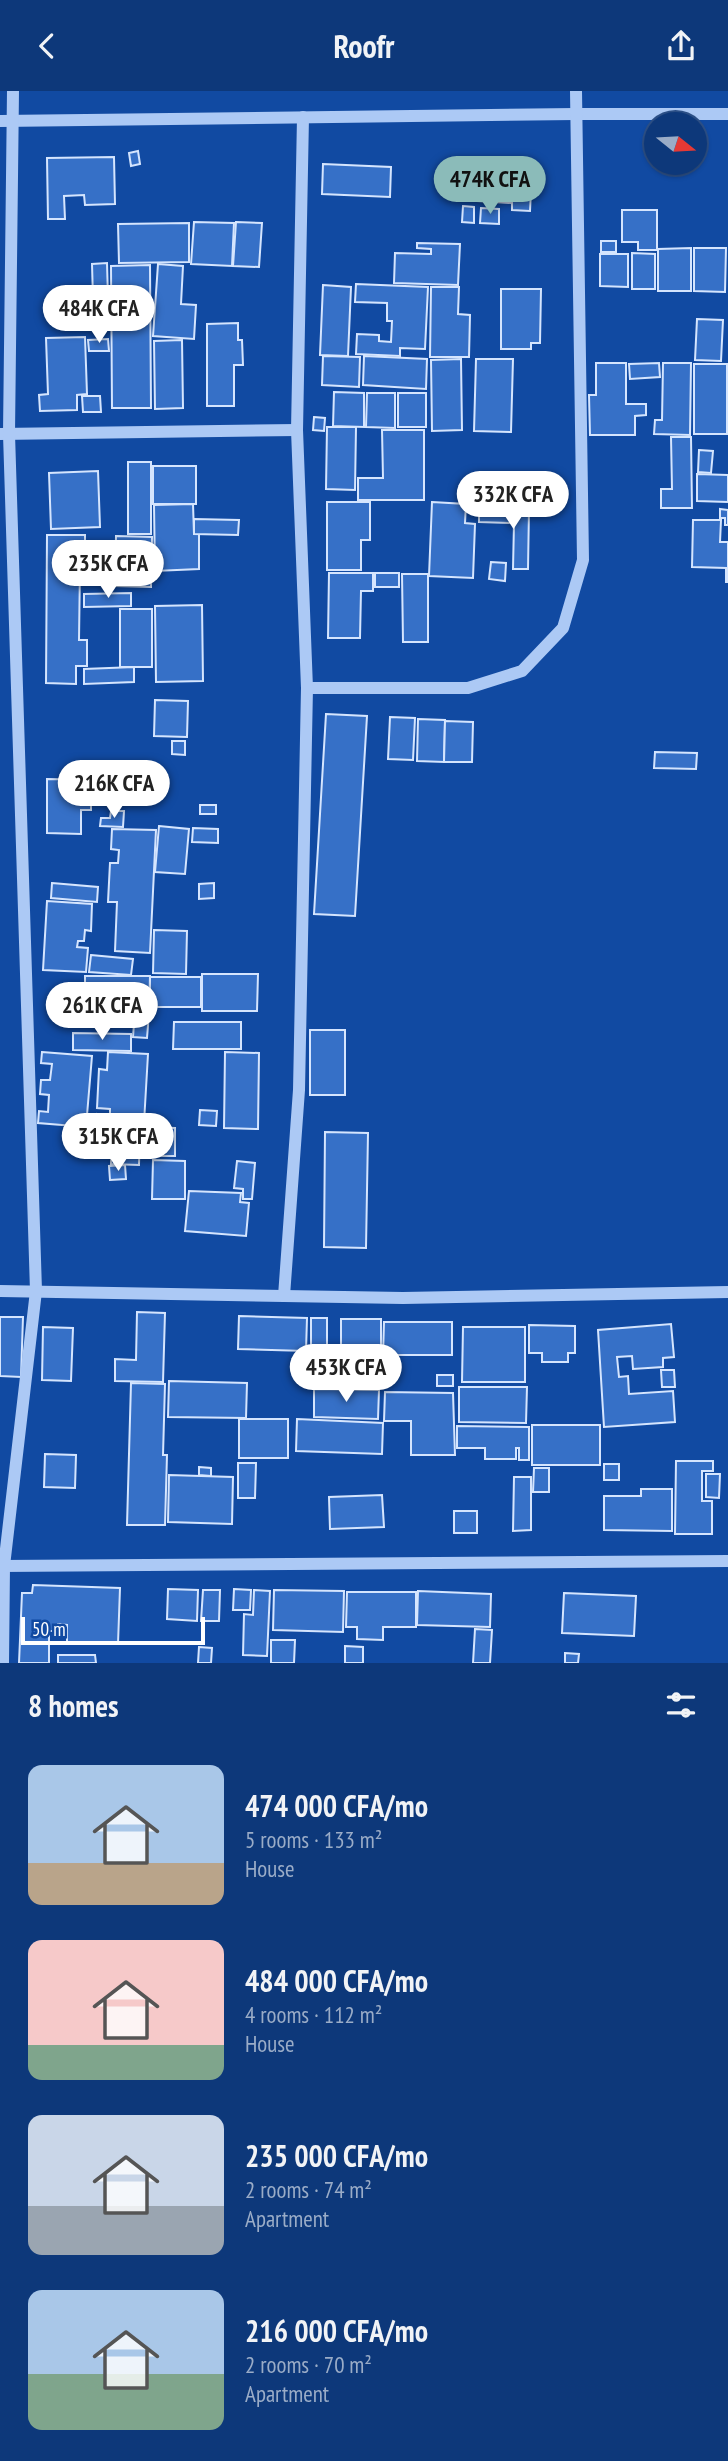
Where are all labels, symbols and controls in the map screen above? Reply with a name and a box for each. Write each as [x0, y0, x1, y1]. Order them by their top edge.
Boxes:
text: Roofr [334, 25, 394, 67]
icon: back [28, 27, 66, 65]
icon: share [662, 27, 700, 65]
north arrow [644, 112, 707, 175]
map controls [644, 112, 707, 175]
pin: 474K CFA [418, 157, 562, 216]
text: 474K CFA [450, 164, 530, 193]
pin: 484K CFA [27, 285, 171, 345]
text: 484K CFA [59, 293, 139, 322]
pin: 332K CFA [441, 471, 585, 531]
text: 332K CFA [473, 479, 553, 508]
pin: 235K CFA [36, 540, 180, 600]
text: 235K CFA [68, 548, 148, 577]
pin: 216K CFA [42, 761, 186, 820]
text: 216K CFA [74, 768, 154, 797]
pin: 261K CFA [30, 983, 174, 1042]
text: 261K CFA [62, 990, 142, 1019]
pin: 315K CFA [46, 1114, 190, 1173]
text: 315K CFA [78, 1121, 158, 1150]
pin: 453K CFA [274, 1345, 418, 1404]
text: 453K CFA [306, 1352, 386, 1381]
scale bar [21, 1614, 205, 1646]
text: 50 m [32, 1617, 66, 1641]
text: 8 homes [28, 1686, 119, 1725]
icon: filters [662, 1686, 700, 1724]
text: 474 000 CFA/mo [245, 1786, 428, 1825]
icon: home [84, 1793, 168, 1877]
text: 5 rooms · 133 m² [245, 1825, 382, 1854]
text: House [245, 1854, 295, 1883]
text: 484 000 CFA/mo [245, 1961, 428, 2000]
icon: home [84, 1968, 168, 2052]
text: 4 rooms · 112 m² [245, 2000, 382, 2029]
text: House [245, 2029, 295, 2058]
text: 235 000 CFA/mo [245, 2136, 428, 2175]
icon: home [84, 2143, 168, 2227]
text: 2 rooms · 74 m² [245, 2175, 372, 2204]
text: Apartment [245, 2204, 329, 2233]
text: 216 000 CFA/mo [245, 2311, 428, 2350]
icon: home [84, 2318, 168, 2402]
text: 2 rooms · 70 m² [245, 2350, 372, 2379]
text: Apartment [245, 2379, 329, 2408]

